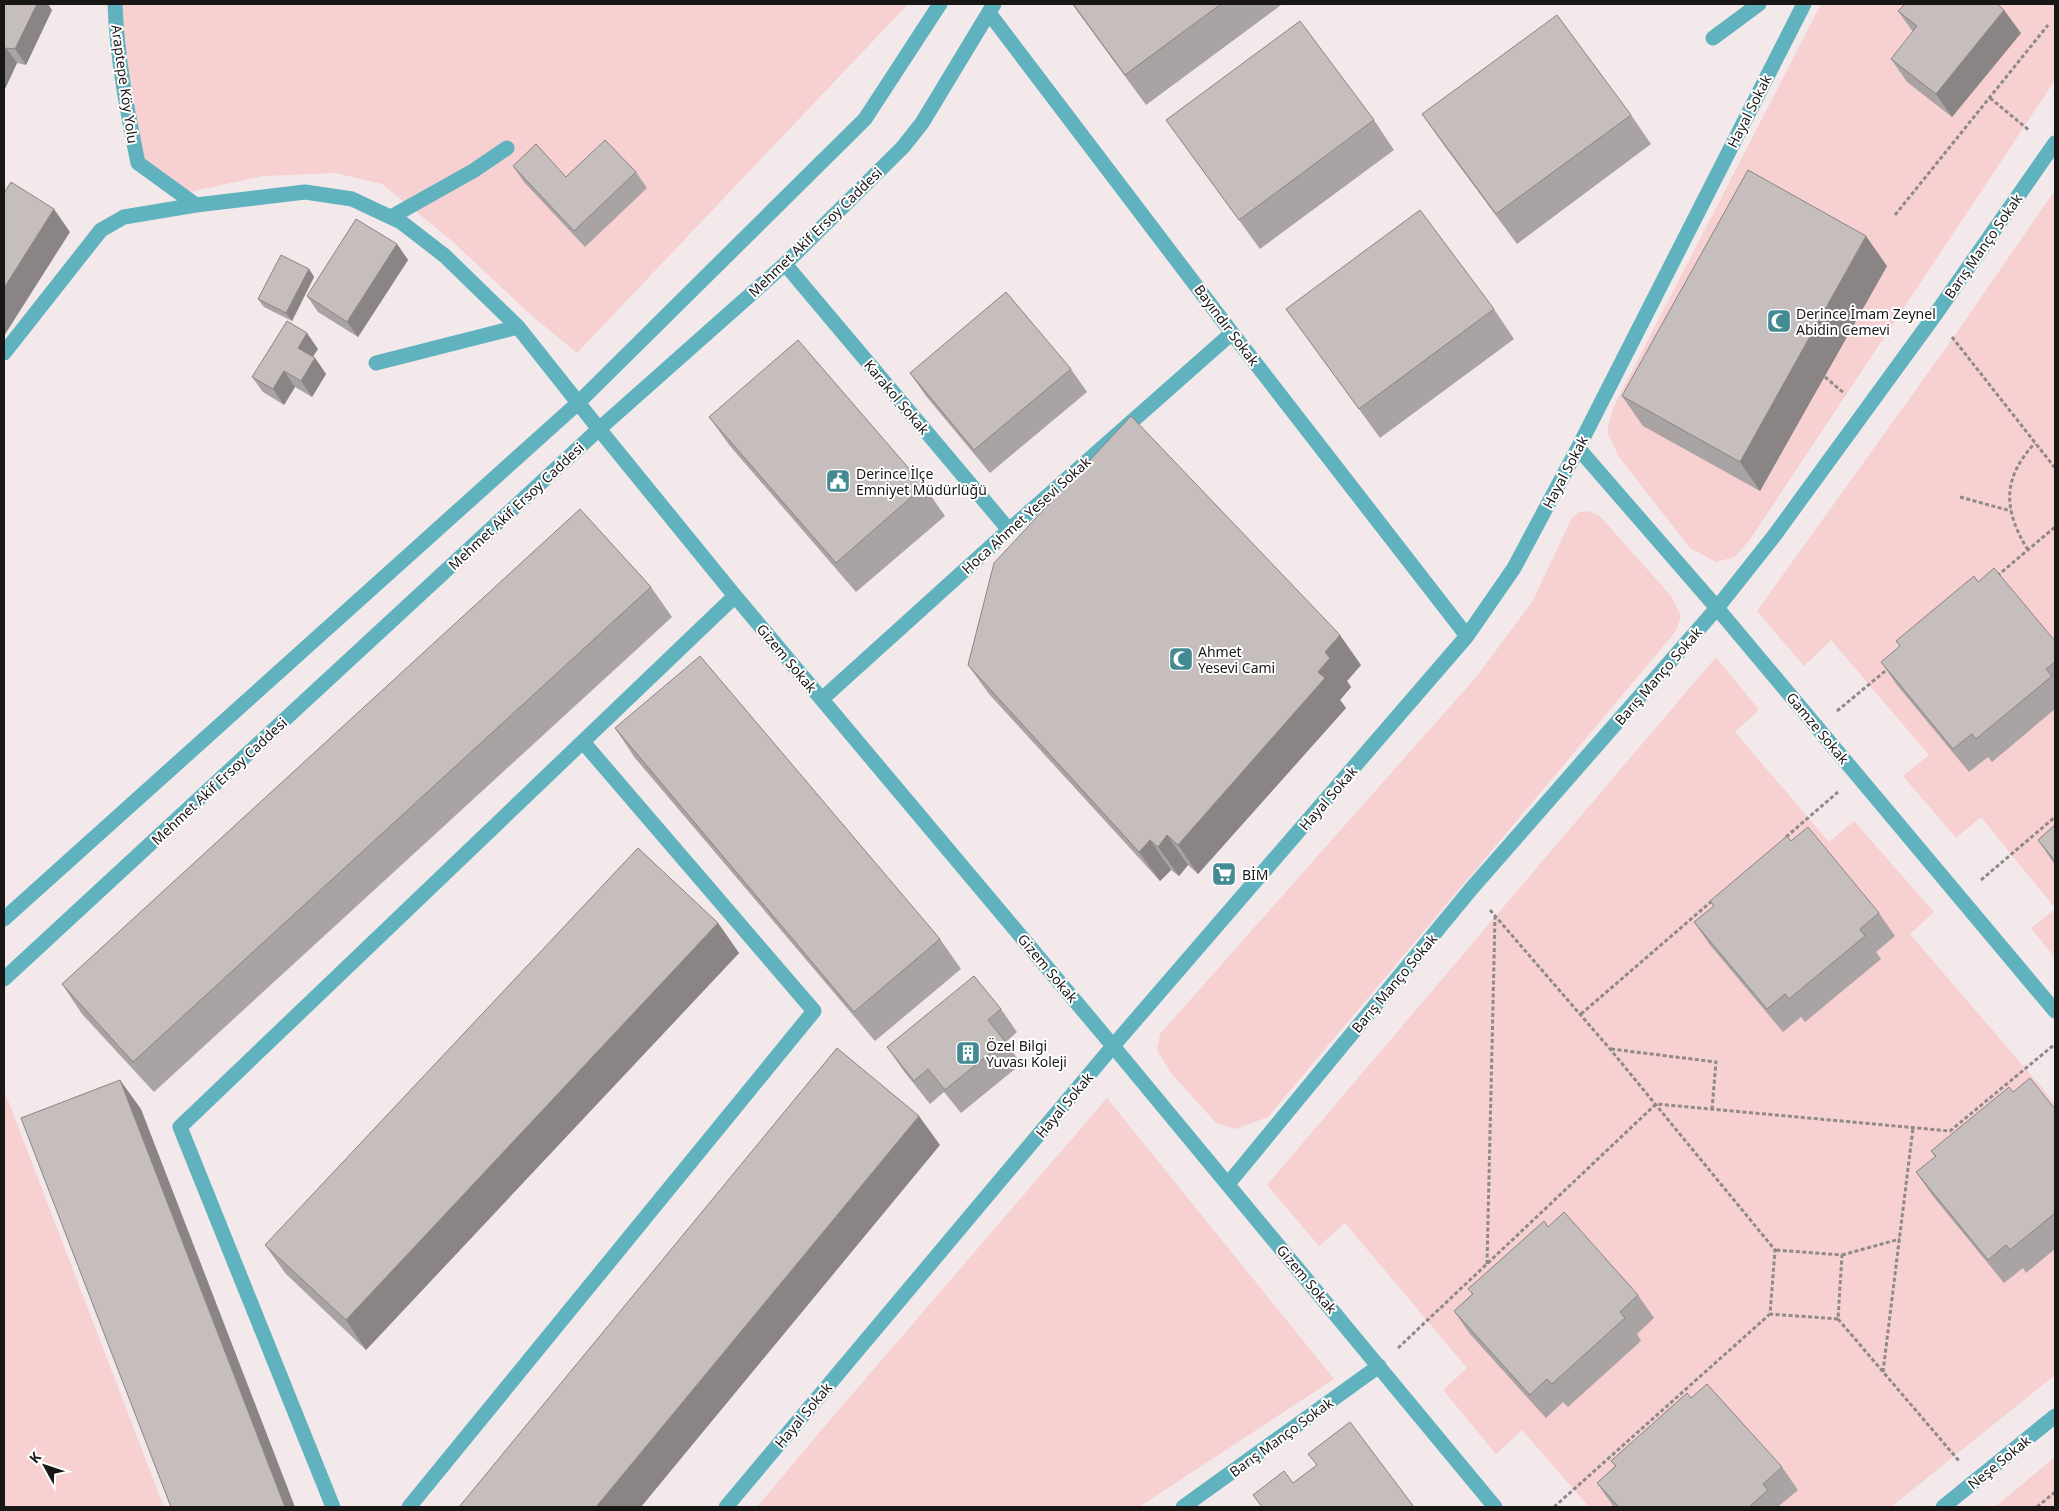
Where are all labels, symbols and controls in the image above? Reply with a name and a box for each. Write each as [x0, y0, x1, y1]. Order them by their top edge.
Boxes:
street label: Araptepe Köy Yolu [107, 23, 143, 145]
street label: Hayal Sokak [1723, 71, 1776, 151]
street label: Mehmet Akif Ersoy Caddesi [744, 163, 886, 301]
street label: Barış Manço Sokak [1940, 189, 2027, 302]
street label: Bayındır Sokak [1190, 281, 1264, 370]
place label: Derince İmam Zeynel Abidin Cemevi [1796, 304, 1936, 339]
mosque icon: Derince İmam Zeynel Abidin Cemevi [1766, 308, 1792, 334]
street label: Karakol Sokak [860, 356, 934, 439]
street label: Hayal Sokak [1538, 432, 1592, 512]
street label: Mehmet Akif Ersoy Caddesi [444, 438, 588, 574]
street label: Hoca Ahmet Yesevi Sokak [958, 452, 1095, 578]
place label: Derince İlçe Emniyet Müdürlüğü [856, 464, 987, 499]
public building icon: Derince İlçe Emniyet Müdürlüğü [825, 468, 851, 494]
street label: Gizem Sokak [753, 620, 822, 697]
street label: Barış Manço Sokak [1610, 623, 1706, 729]
place label: Ahmet Yesevi Cami [1198, 642, 1275, 677]
mosque icon: Ahmet Yesevi Cami [1168, 646, 1194, 672]
street label: Gamze Sokak [1782, 688, 1854, 768]
street label: Mehmet Akif Ersoy Caddesi [147, 713, 291, 849]
street label: Hayal Sokak [1295, 761, 1362, 834]
supermarket icon: BİM [1211, 861, 1237, 887]
place label: BİM [1242, 865, 1269, 884]
street label: Barış Manço Sokak [1347, 929, 1441, 1036]
street label: Gizem Sokak [1014, 930, 1083, 1007]
place label: Özel Bilgi Yuvası Koleji [986, 1036, 1067, 1071]
building icon: Özel Bilgi Yuvası Koleji [955, 1040, 981, 1066]
street label: Hayal Sokak [1031, 1068, 1097, 1142]
street label: Gizem Sokak [1273, 1241, 1342, 1318]
street label: Hayal Sokak [770, 1378, 836, 1452]
street label: Barış Manço Sokak [1225, 1393, 1337, 1481]
street label: Neşe Sokak [1964, 1430, 2035, 1493]
north arrow [20, 1441, 70, 1491]
text: K [24, 1447, 45, 1467]

